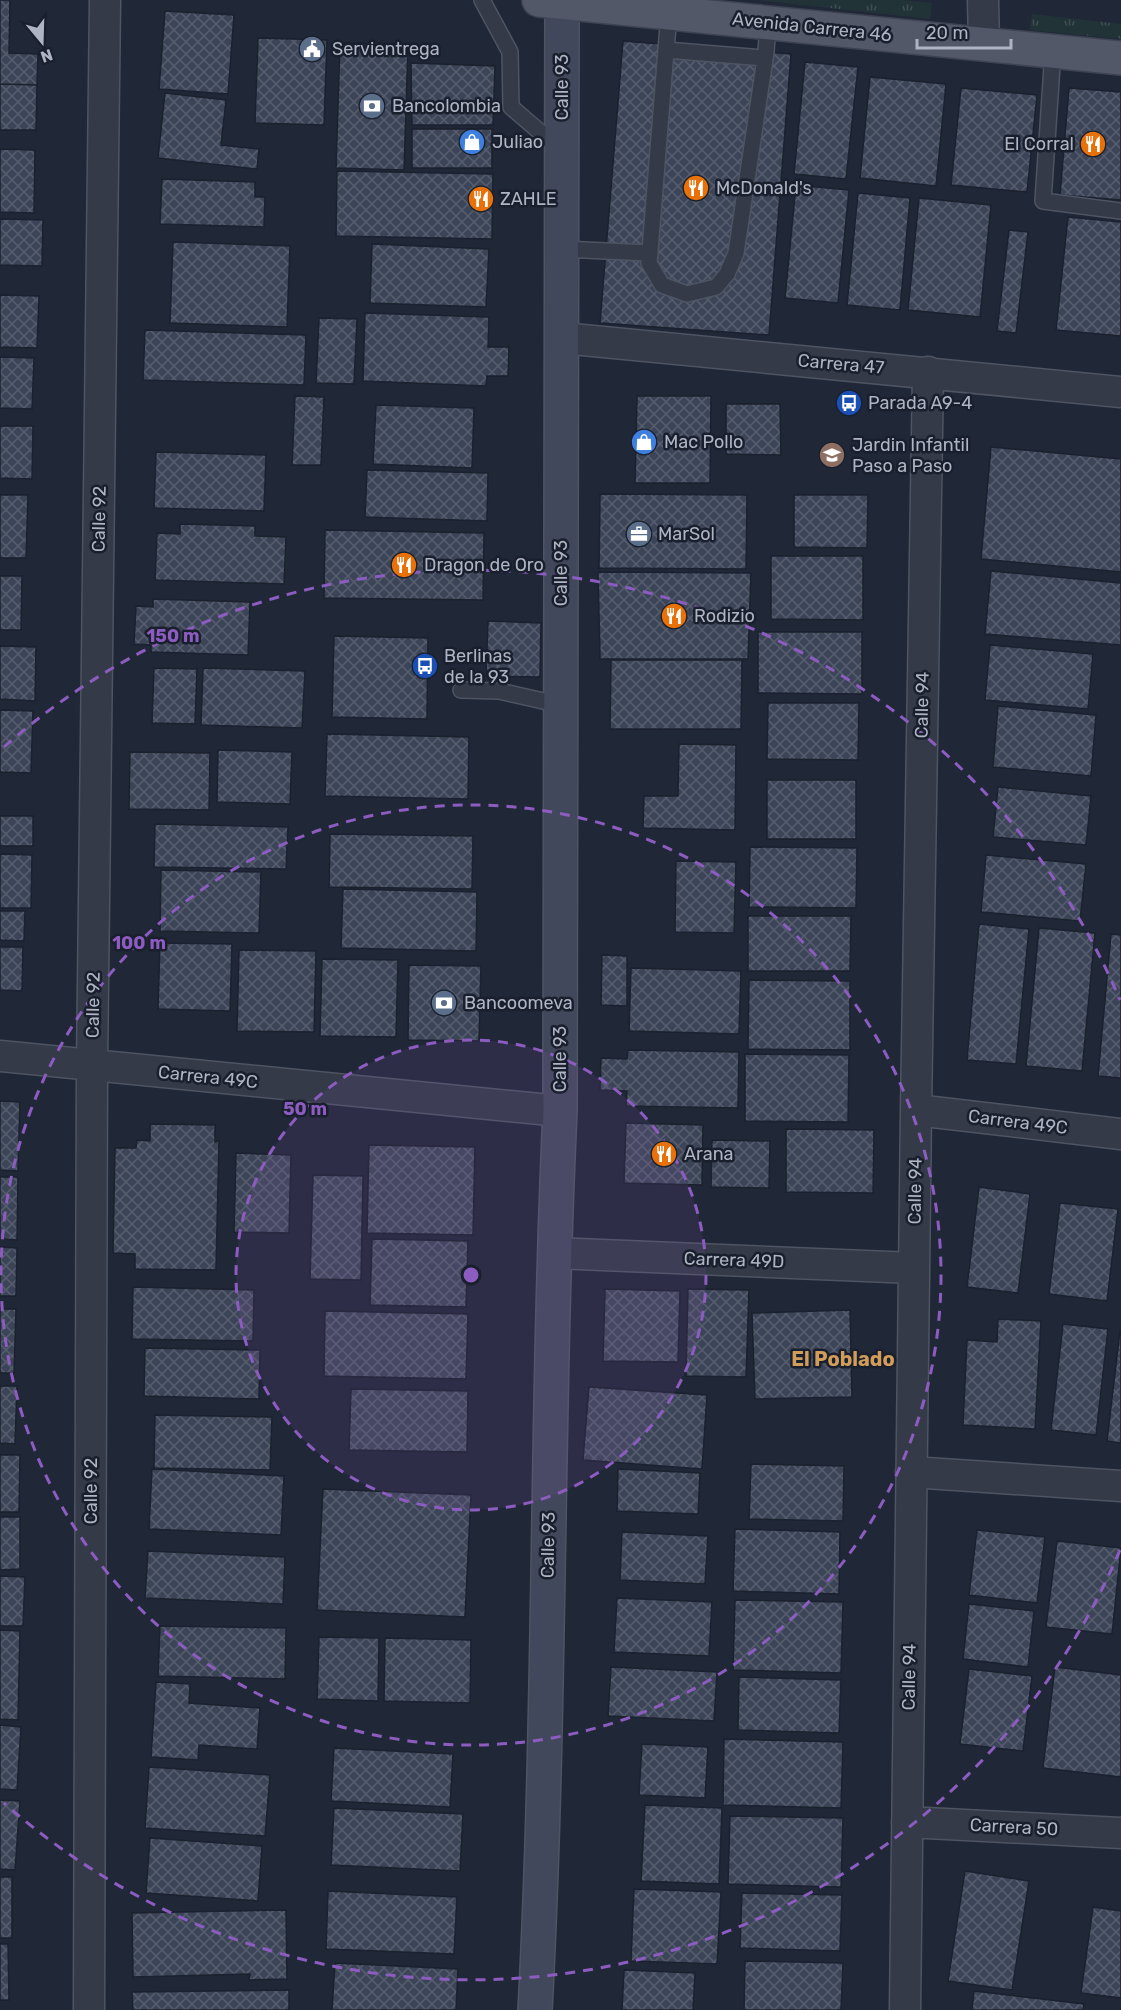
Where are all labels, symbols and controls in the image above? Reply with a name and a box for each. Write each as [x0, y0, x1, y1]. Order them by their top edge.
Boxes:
street label: Avenida Carrera 46 [731, 8, 893, 46]
north arrow [12, 12, 72, 72]
scale bar [917, 12, 1012, 50]
text: 20 m [926, 22, 968, 44]
public building icon: Servientrega [297, 34, 327, 64]
place label: Servientrega [332, 38, 440, 60]
text: N [38, 45, 55, 67]
street label: Calle 93 [551, 54, 573, 120]
bank icon: Bancolombia [357, 91, 387, 121]
place label: Bancolombia [392, 95, 501, 117]
shop icon: Juliao [457, 127, 487, 157]
restaurant icon: El Corral [1078, 129, 1108, 159]
place label: Juliao [492, 131, 543, 153]
place label: El Corral [1004, 133, 1074, 155]
restaurant icon: McDonald's [681, 173, 711, 203]
place label: McDonald's [716, 177, 812, 199]
restaurant icon: ZAHLE [466, 184, 496, 214]
place label: ZAHLE [500, 188, 557, 210]
street label: Carrera 47 [797, 349, 885, 379]
bus stop icon: Parada A9-4 [834, 388, 864, 418]
place label: Parada A9-4 [868, 392, 972, 414]
shop icon: Mac Pollo [629, 427, 659, 457]
place label: Mac Pollo [664, 431, 743, 453]
place label: Jardin Infantil Paso a Paso [852, 434, 969, 477]
school or university icon: Jardin Infantil Paso a Paso [817, 440, 847, 470]
street label: Calle 92 [87, 486, 111, 552]
office icon: MarSol [624, 519, 654, 549]
place label: MarSol [658, 523, 715, 545]
street label: Calle 93 [550, 540, 572, 606]
restaurant icon: Dragon de Oro [389, 550, 419, 580]
place label: Dragon de Oro [424, 554, 544, 576]
restaurant icon: Rodizio [659, 601, 689, 631]
place label: Rodizio [694, 605, 755, 627]
text: 150 m [146, 625, 200, 647]
place label: Berlinas de la 93 [444, 645, 512, 688]
bus stop icon: Berlinas de la 93 [410, 651, 440, 681]
street label: Calle 94 [910, 671, 934, 739]
text: 100 m [112, 932, 166, 954]
street label: Calle 92 [81, 972, 105, 1038]
bank icon: Bancoomeva [429, 988, 459, 1018]
place label: Bancoomeva [464, 992, 573, 1014]
street label: Calle 93 [549, 1026, 571, 1092]
street label: Carrera 49C [157, 1061, 259, 1093]
text: 50 m [283, 1098, 327, 1120]
street label: Carrera 49C [967, 1105, 1069, 1139]
restaurant icon: Arana [649, 1139, 679, 1169]
place label: Arana [684, 1143, 734, 1165]
street label: Calle 94 [903, 1157, 927, 1225]
street label: Carrera 49D [683, 1247, 785, 1273]
centre of rings [461, 1265, 481, 1285]
district label: El Poblado [791, 1347, 895, 1371]
street label: Calle 92 [80, 1458, 102, 1524]
street label: Calle 93 [536, 1512, 560, 1578]
street label: Calle 94 [897, 1643, 921, 1711]
street label: Carrera 50 [969, 1814, 1059, 1840]

